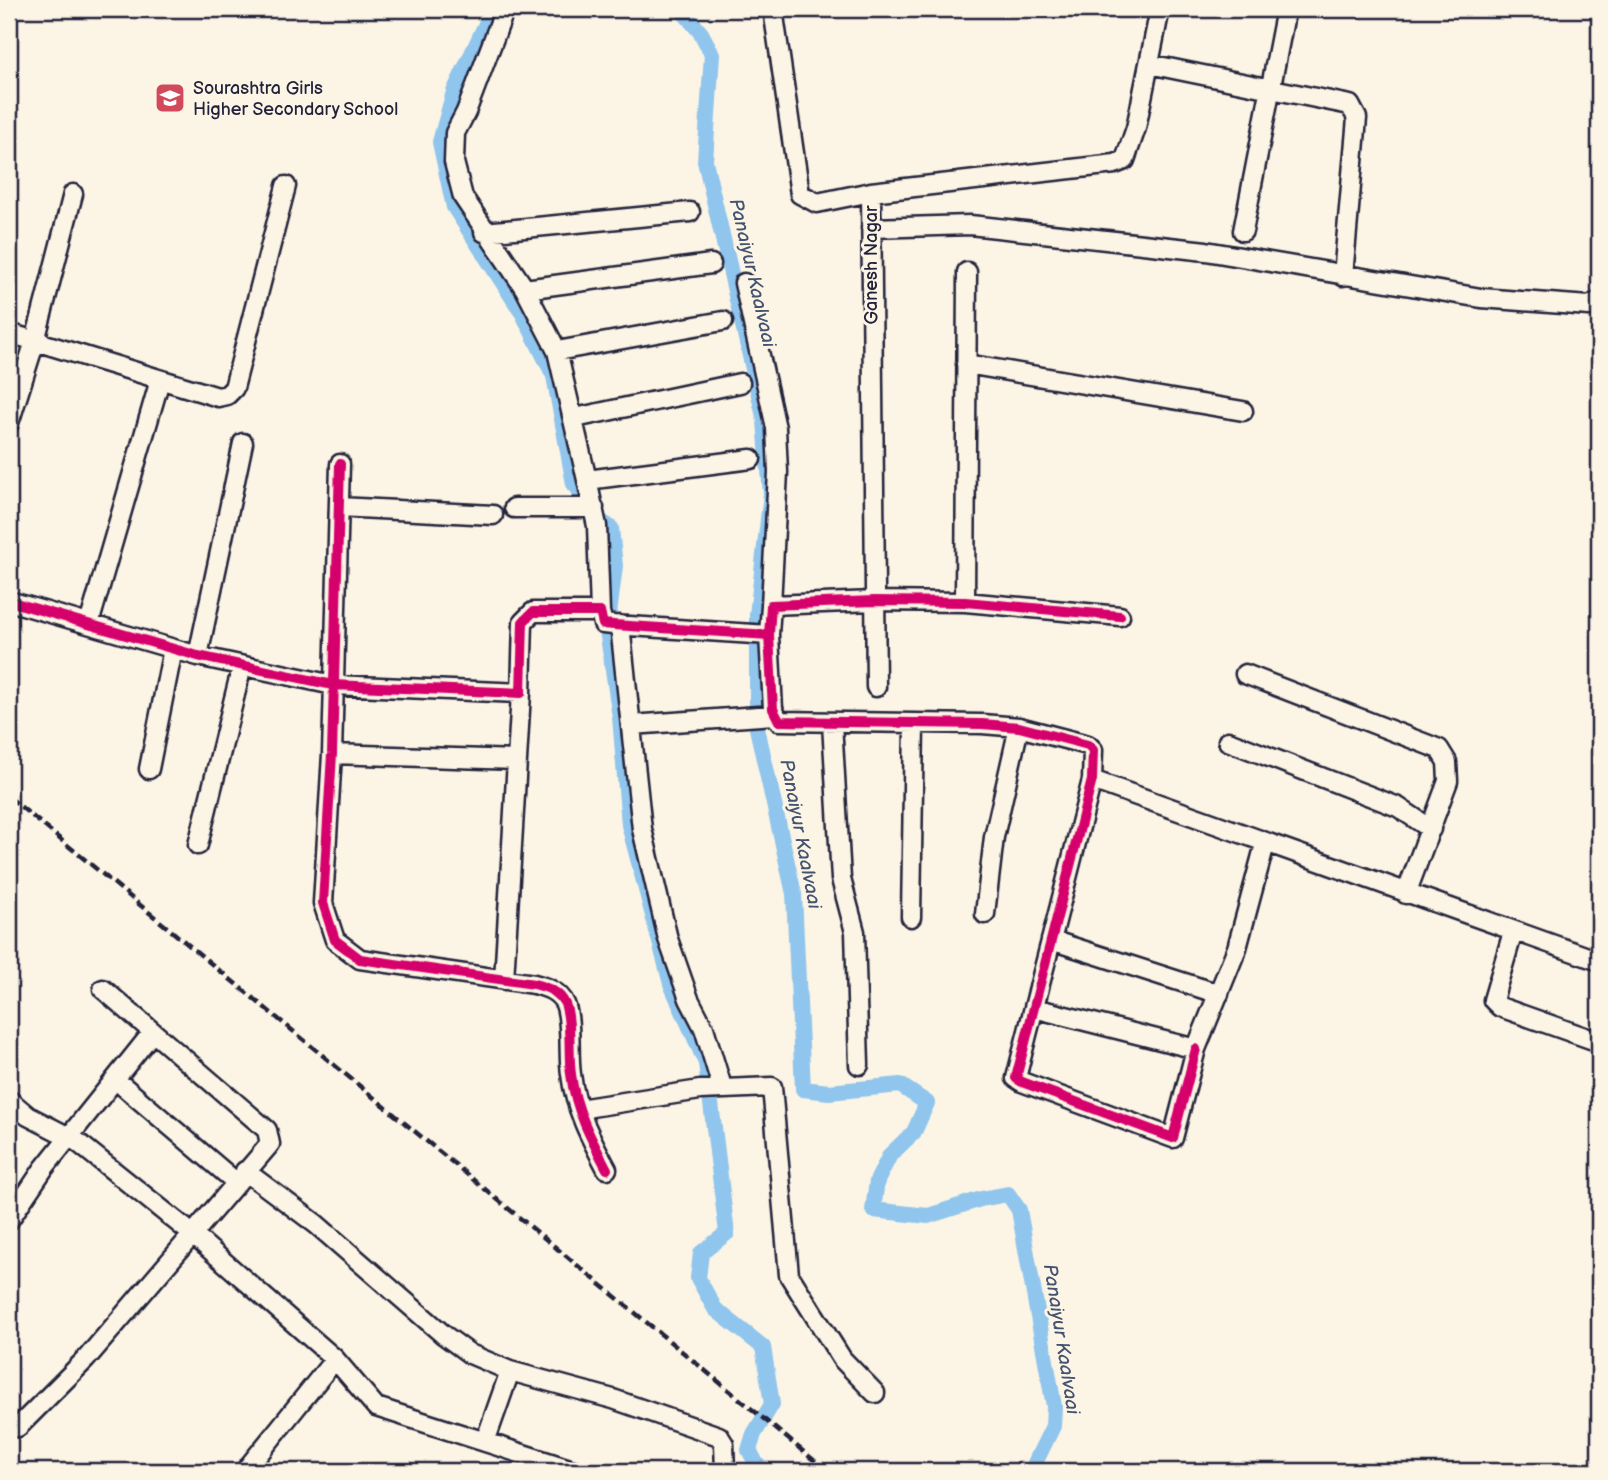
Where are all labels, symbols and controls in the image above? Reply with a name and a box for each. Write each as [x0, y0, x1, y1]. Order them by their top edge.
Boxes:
place label: Sourashtra Girls Higher Secondary School [193, 78, 398, 120]
school or university icon: Sourashtra Girls Higher Secondary School [153, 81, 187, 115]
water label: Panaiyur Kaalvaai [724, 196, 780, 350]
street label: Ganesh Nagar [861, 205, 882, 325]
water label: Panaiyur Kaalvaai [774, 757, 826, 911]
water label: Panaiyur Kaalvaai [1038, 1262, 1084, 1417]

